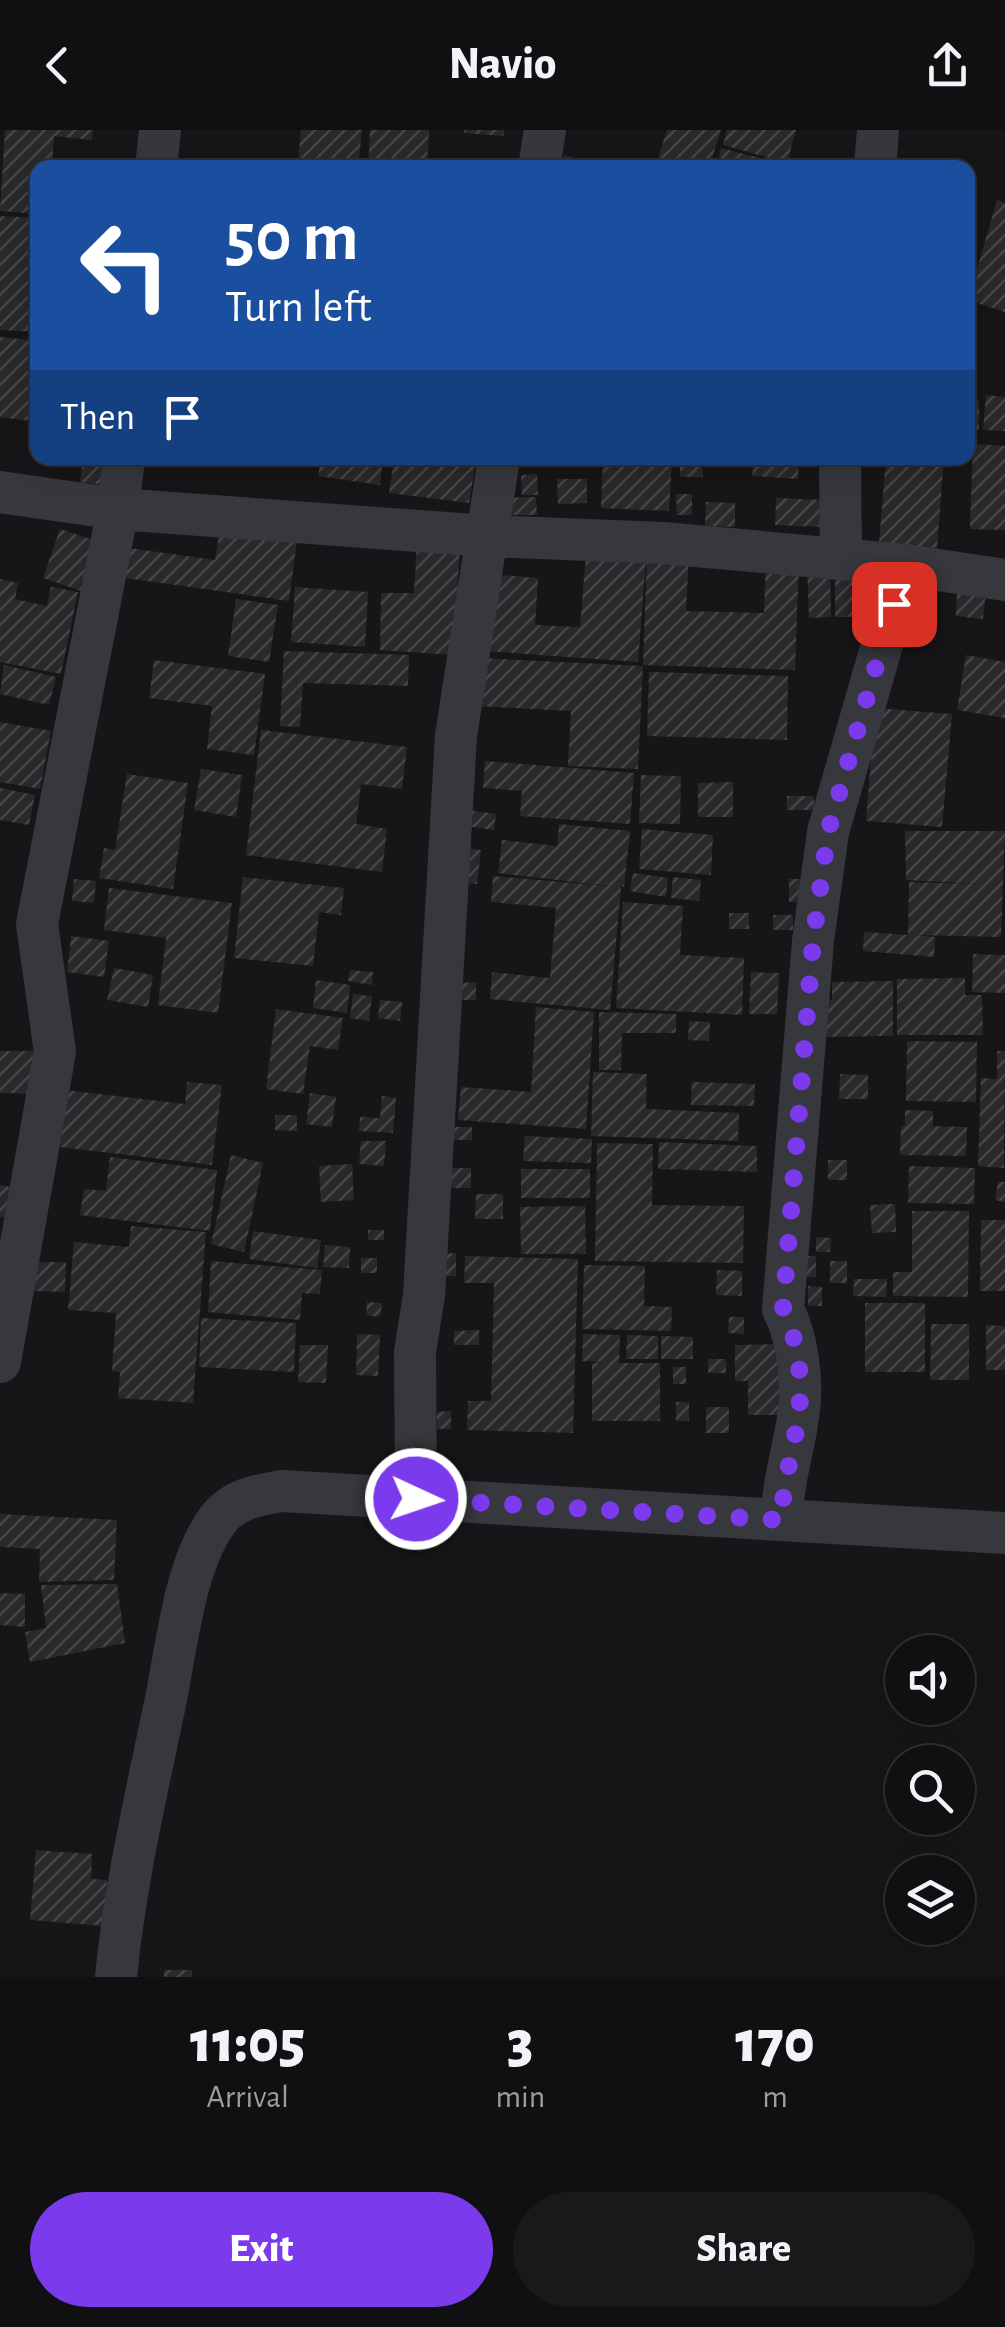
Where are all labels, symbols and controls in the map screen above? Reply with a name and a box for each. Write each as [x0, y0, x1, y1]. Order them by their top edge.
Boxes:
icon: back [30, 38, 85, 93]
icon: share [920, 38, 975, 93]
text: Navio [449, 42, 556, 87]
icon: left [60, 200, 190, 330]
text: 50 m [225, 203, 359, 273]
text: Turn left [225, 285, 372, 330]
icon: arrive [155, 390, 210, 445]
text: Then [60, 399, 135, 437]
pin [852, 562, 937, 647]
icon: arrive [867, 577, 922, 632]
position arrow [364, 1447, 468, 1551]
map controls [885, 1635, 975, 1945]
button: sound [885, 1635, 975, 1725]
button: search [885, 1745, 975, 1835]
button: layers [885, 1855, 975, 1945]
text: 11:05 [190, 2013, 305, 2073]
text: 3 [507, 2013, 534, 2073]
text: 170 [735, 2013, 815, 2073]
text: Arrival [207, 2081, 289, 2113]
text: min [495, 2081, 545, 2113]
text: m [762, 2081, 788, 2113]
button: Exit [30, 2192, 493, 2307]
button: Share [513, 2192, 975, 2307]

